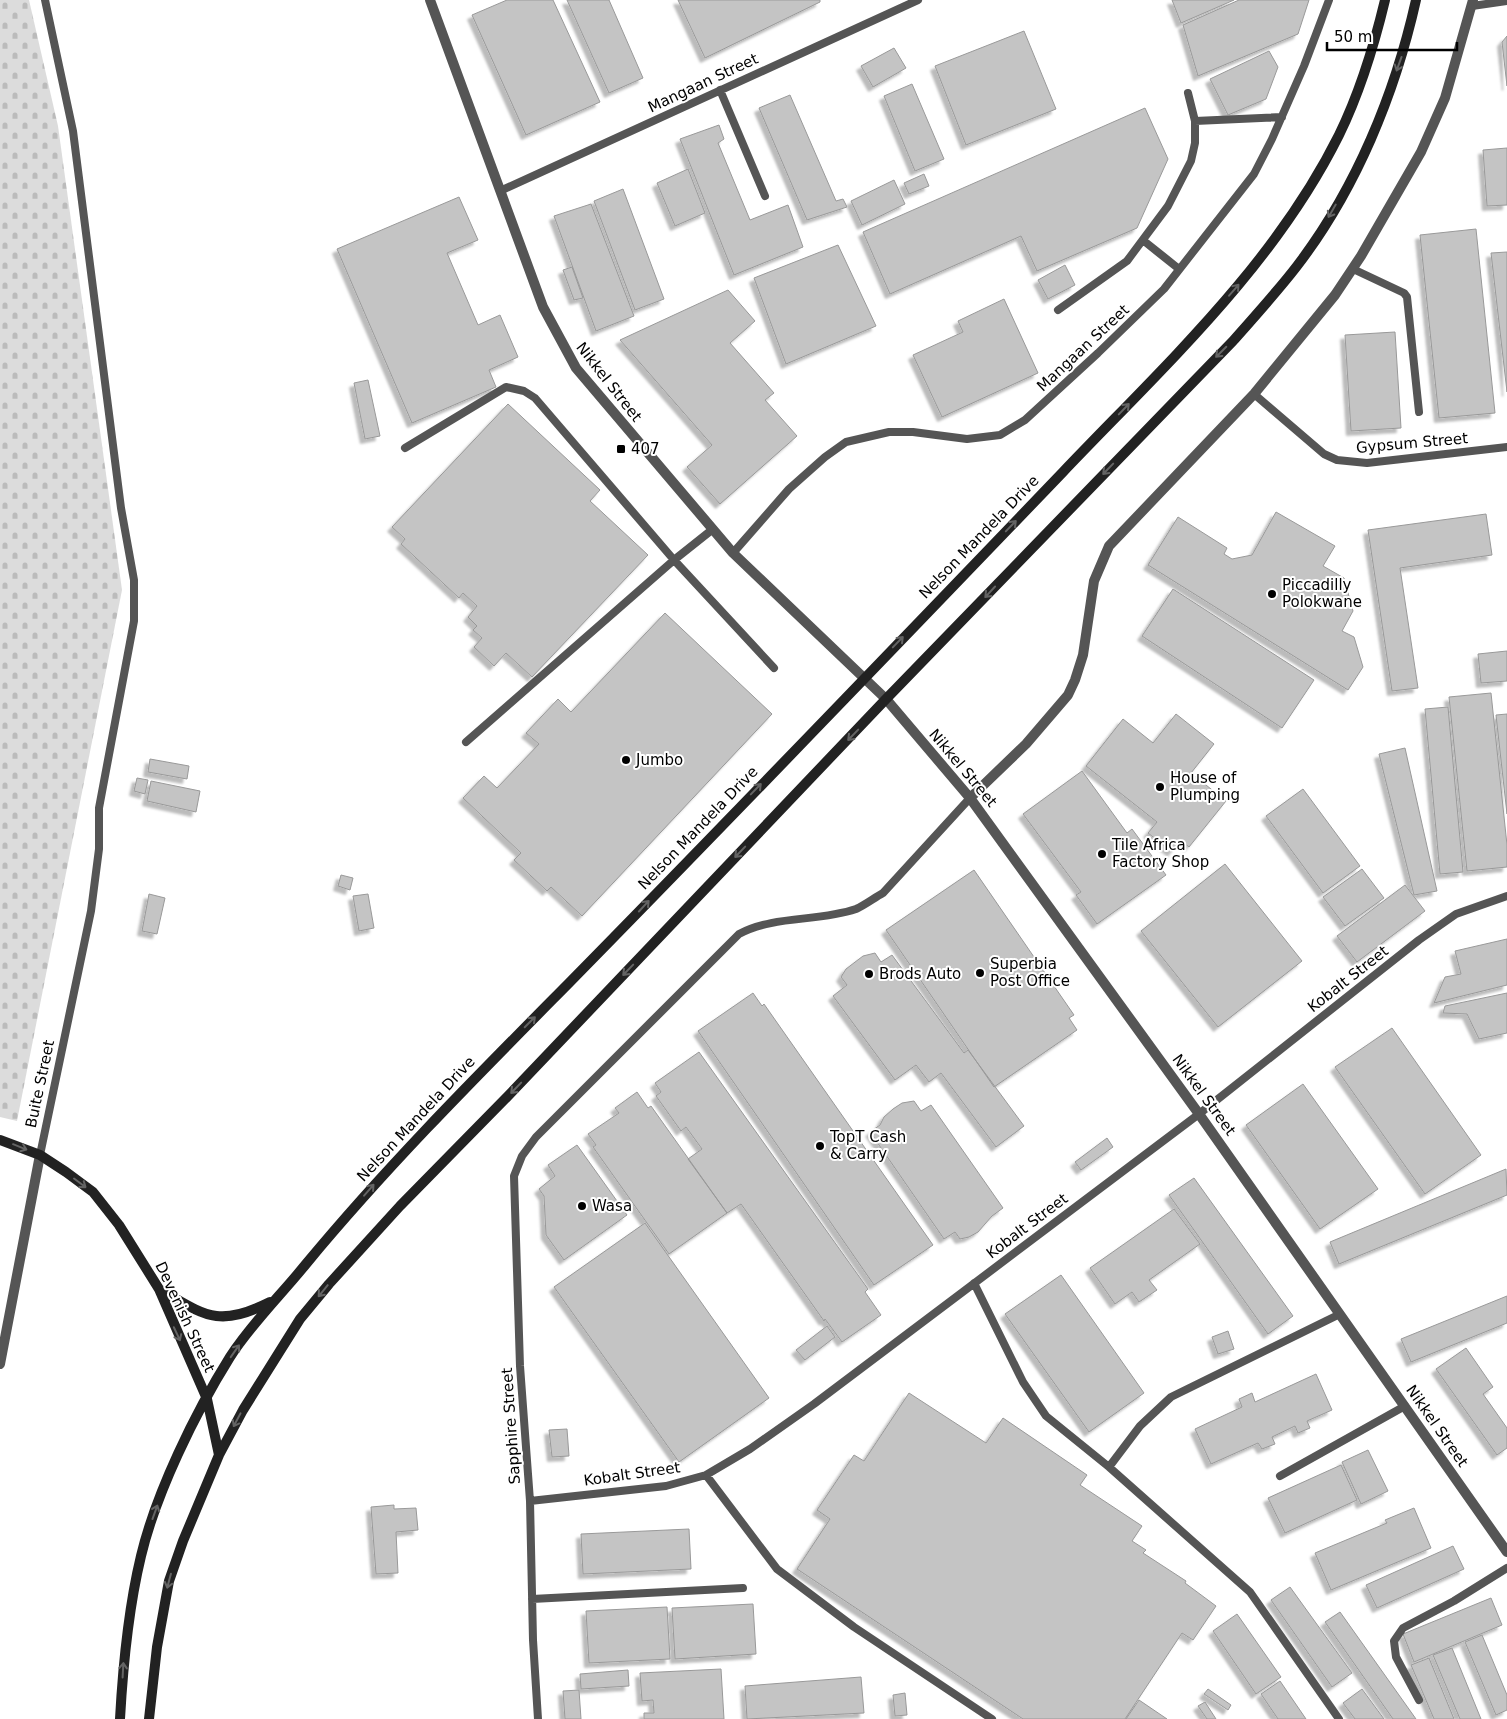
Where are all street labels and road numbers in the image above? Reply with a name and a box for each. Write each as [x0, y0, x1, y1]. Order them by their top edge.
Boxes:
street label: Mangaan Street [645, 50, 761, 116]
street label: Mangaan Street [1033, 301, 1133, 395]
street label: Nikkel Street [572, 339, 646, 425]
street label: Gypsum Street [1355, 429, 1469, 457]
street label: Nelson Mandela Drive [915, 472, 1043, 602]
street label: Nikkel Street [925, 725, 1001, 811]
street label: Nelson Mandela Drive [634, 763, 762, 893]
street label: Kobalt Street [1304, 942, 1392, 1016]
street label: Buite Street [22, 1038, 58, 1130]
street label: Nikkel Street [1169, 1051, 1240, 1139]
street label: Nelson Mandela Drive [353, 1053, 479, 1185]
street label: Kobalt Street [983, 1189, 1071, 1262]
street label: Devenish Street [151, 1259, 219, 1375]
street label: Sapphire Street [498, 1367, 524, 1485]
street label: Nikkel Street [1402, 1382, 1472, 1471]
street label: Kobalt Street [583, 1458, 682, 1490]

